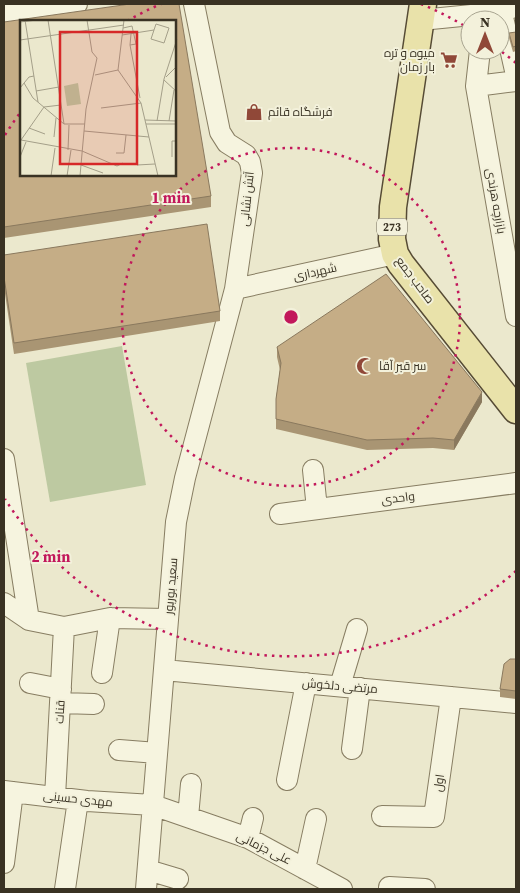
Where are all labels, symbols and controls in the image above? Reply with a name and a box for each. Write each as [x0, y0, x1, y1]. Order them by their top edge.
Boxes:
north arrow [460, 10, 510, 60]
text: N [480, 12, 490, 32]
inset map [20, 20, 176, 176]
place label: میوه و تره بار زمان [384, 45, 435, 75]
supermarket icon: میوه و تره بار زمان [439, 50, 459, 70]
shop icon: فرشگاه قائم [244, 102, 264, 122]
place label: فرشگاه قائم [268, 104, 333, 120]
street label: بازارچه هرندی [481, 167, 510, 235]
street label: آتش نشانی [236, 170, 258, 227]
text: 1 min [152, 187, 190, 208]
road number: 273 [377, 218, 407, 236]
street label: صاحب جمع [392, 253, 438, 307]
street label: شهرداری [292, 260, 338, 284]
centre of rings [282, 308, 300, 326]
mosque icon: سر قبر آقا [355, 356, 375, 376]
place label: سر قبر آقا [379, 358, 426, 374]
street label: واحدی [380, 488, 416, 508]
text: 2 min [32, 546, 70, 567]
street label: سعید بوربور [160, 557, 181, 616]
street label: مرتضی دلخوش [301, 675, 379, 697]
street label: قنات [51, 700, 69, 724]
street label: اول [430, 773, 448, 793]
street label: مهدی حسینی [42, 787, 114, 811]
street label: علی جزمانی [234, 828, 294, 868]

